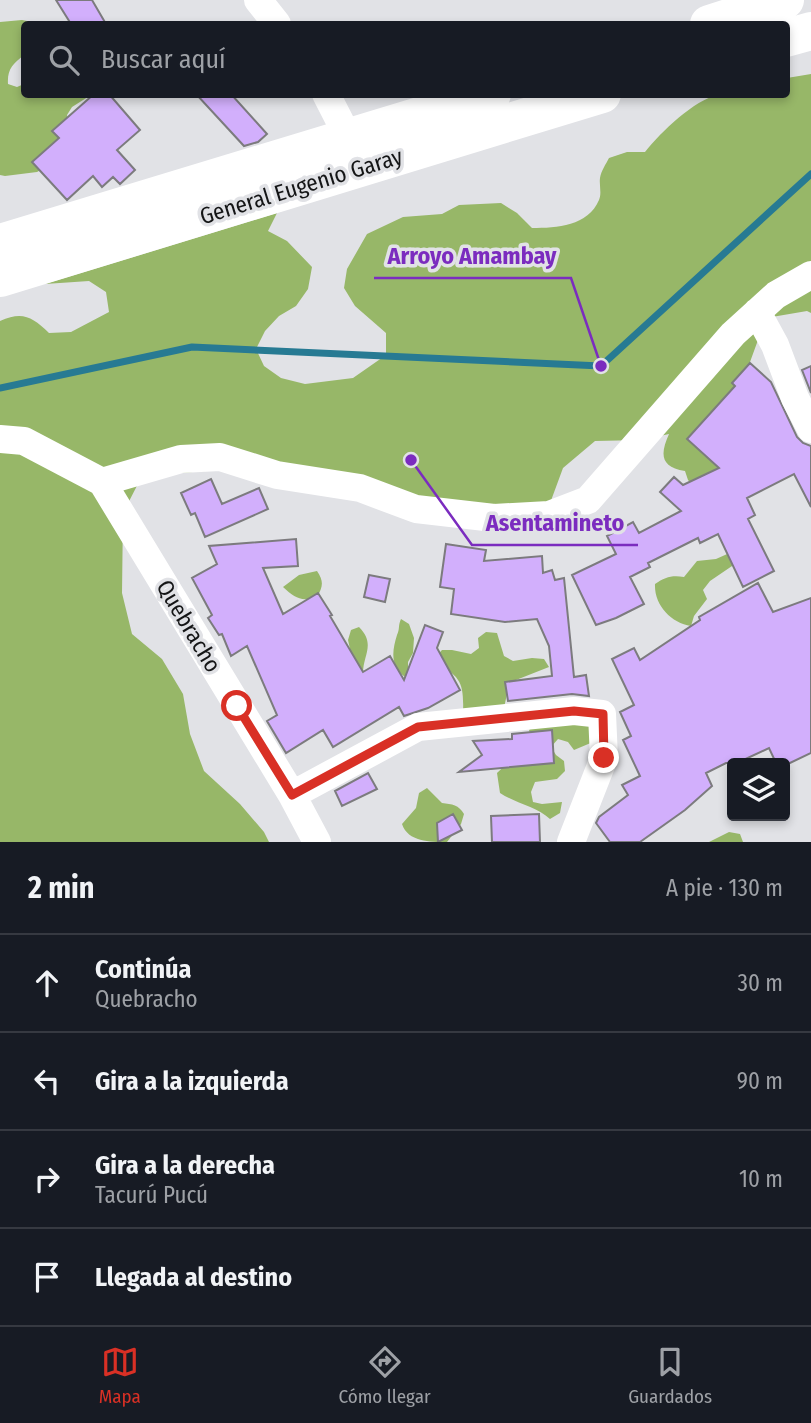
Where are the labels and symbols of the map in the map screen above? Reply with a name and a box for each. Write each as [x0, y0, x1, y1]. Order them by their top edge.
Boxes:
street label: General Eugenio Garay [196, 142, 406, 230]
callout: Arroyo Amambay [374, 233, 571, 278]
text: Arroyo Amambay [386, 242, 557, 270]
callout: Asentamineto [472, 500, 638, 545]
text: Asentamineto [485, 509, 624, 537]
street label: Quebracho [151, 575, 227, 677]
route start [221, 690, 252, 721]
route end [588, 742, 619, 773]

